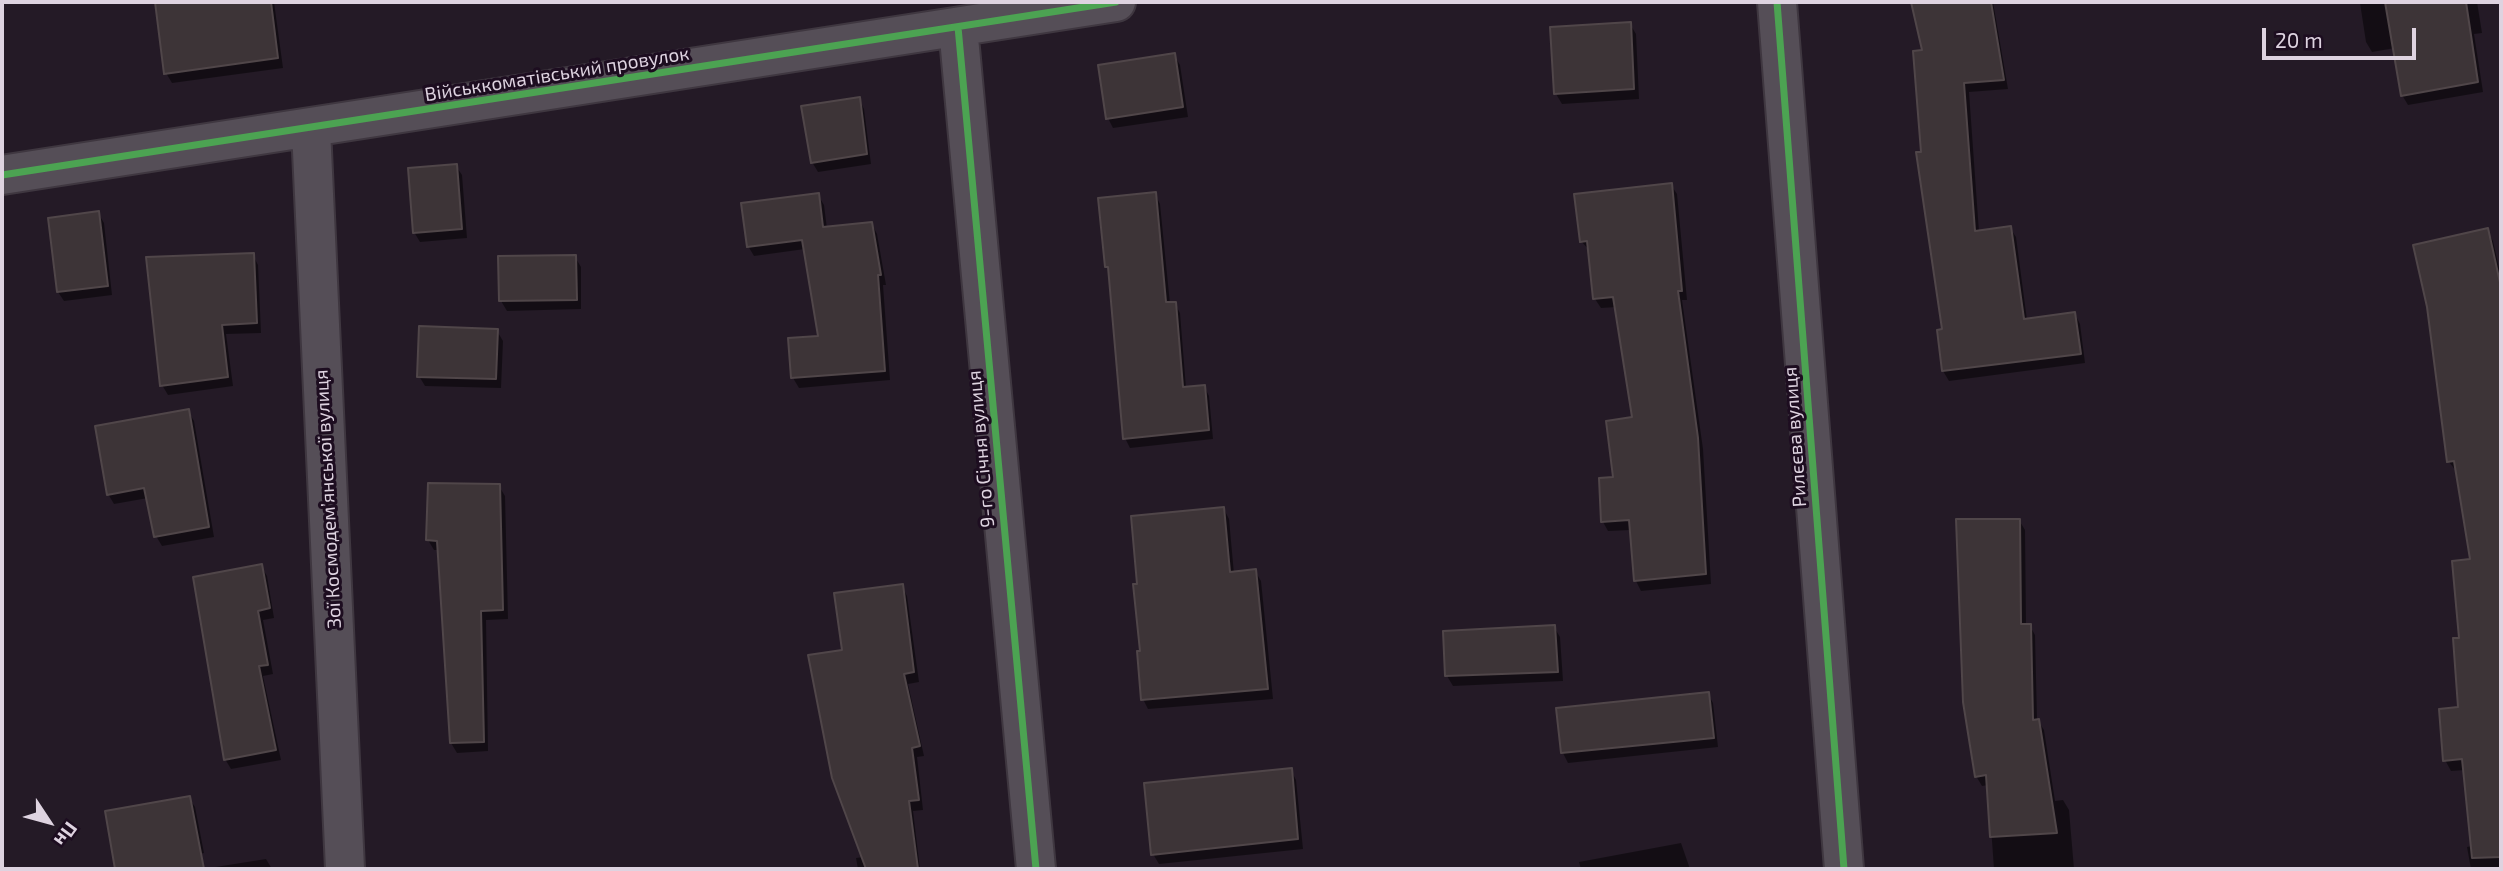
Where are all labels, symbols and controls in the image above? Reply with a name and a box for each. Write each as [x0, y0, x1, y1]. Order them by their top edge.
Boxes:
scale bar [2265, 14, 2419, 58]
text: 20 m [2275, 27, 2323, 52]
street label: Військкоматівський провулок [423, 42, 691, 106]
street label: Рилєєва вулиця [1779, 366, 1811, 508]
street label: Зої Космодем’янської вулиця [310, 369, 346, 629]
street label: 9-го Січня вулиця [963, 369, 999, 529]
north arrow [14, 787, 84, 857]
text: Пн [50, 818, 83, 851]

